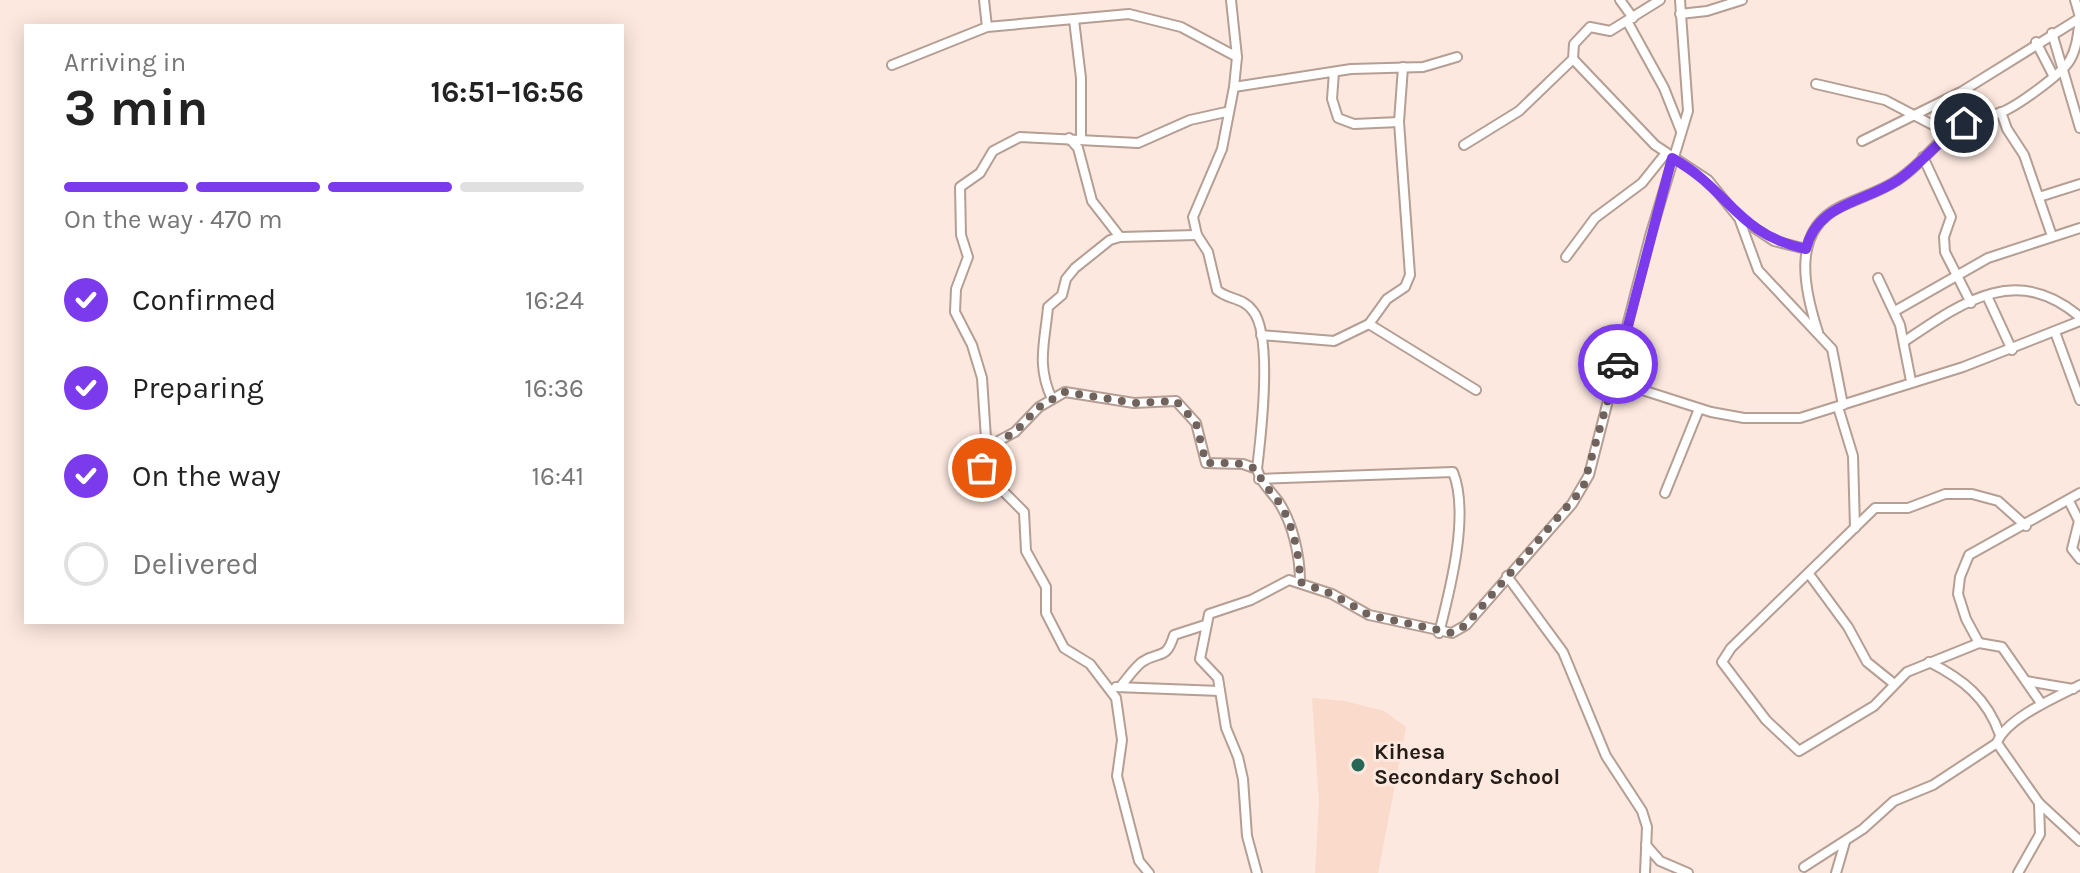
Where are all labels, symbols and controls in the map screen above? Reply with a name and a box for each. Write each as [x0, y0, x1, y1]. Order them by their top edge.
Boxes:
text: Arriving in [64, 47, 186, 78]
text: 16:51–16:56 [430, 74, 584, 110]
text: 3 min [64, 77, 208, 138]
pin [1930, 89, 1998, 157]
icon: home [1942, 101, 1986, 145]
text: On the way · 470 m [64, 204, 283, 235]
icon: check [64, 278, 108, 322]
text: Confirmed [132, 282, 276, 318]
text: 16:24 [525, 285, 584, 316]
courier [1578, 324, 1658, 404]
icon: car [1596, 342, 1640, 386]
icon: check [64, 366, 108, 410]
text: Preparing [132, 370, 264, 406]
text: 16:36 [524, 373, 584, 404]
pin [948, 434, 1016, 502]
icon: bag [960, 446, 1004, 490]
icon: check [64, 454, 108, 498]
text: On the way [132, 458, 281, 494]
text: 16:41 [531, 461, 584, 492]
text: Delivered [132, 546, 259, 582]
place label: Kihesa Secondary School [1374, 739, 1560, 790]
marker: Kihesa Secondary School [1349, 756, 1367, 774]

